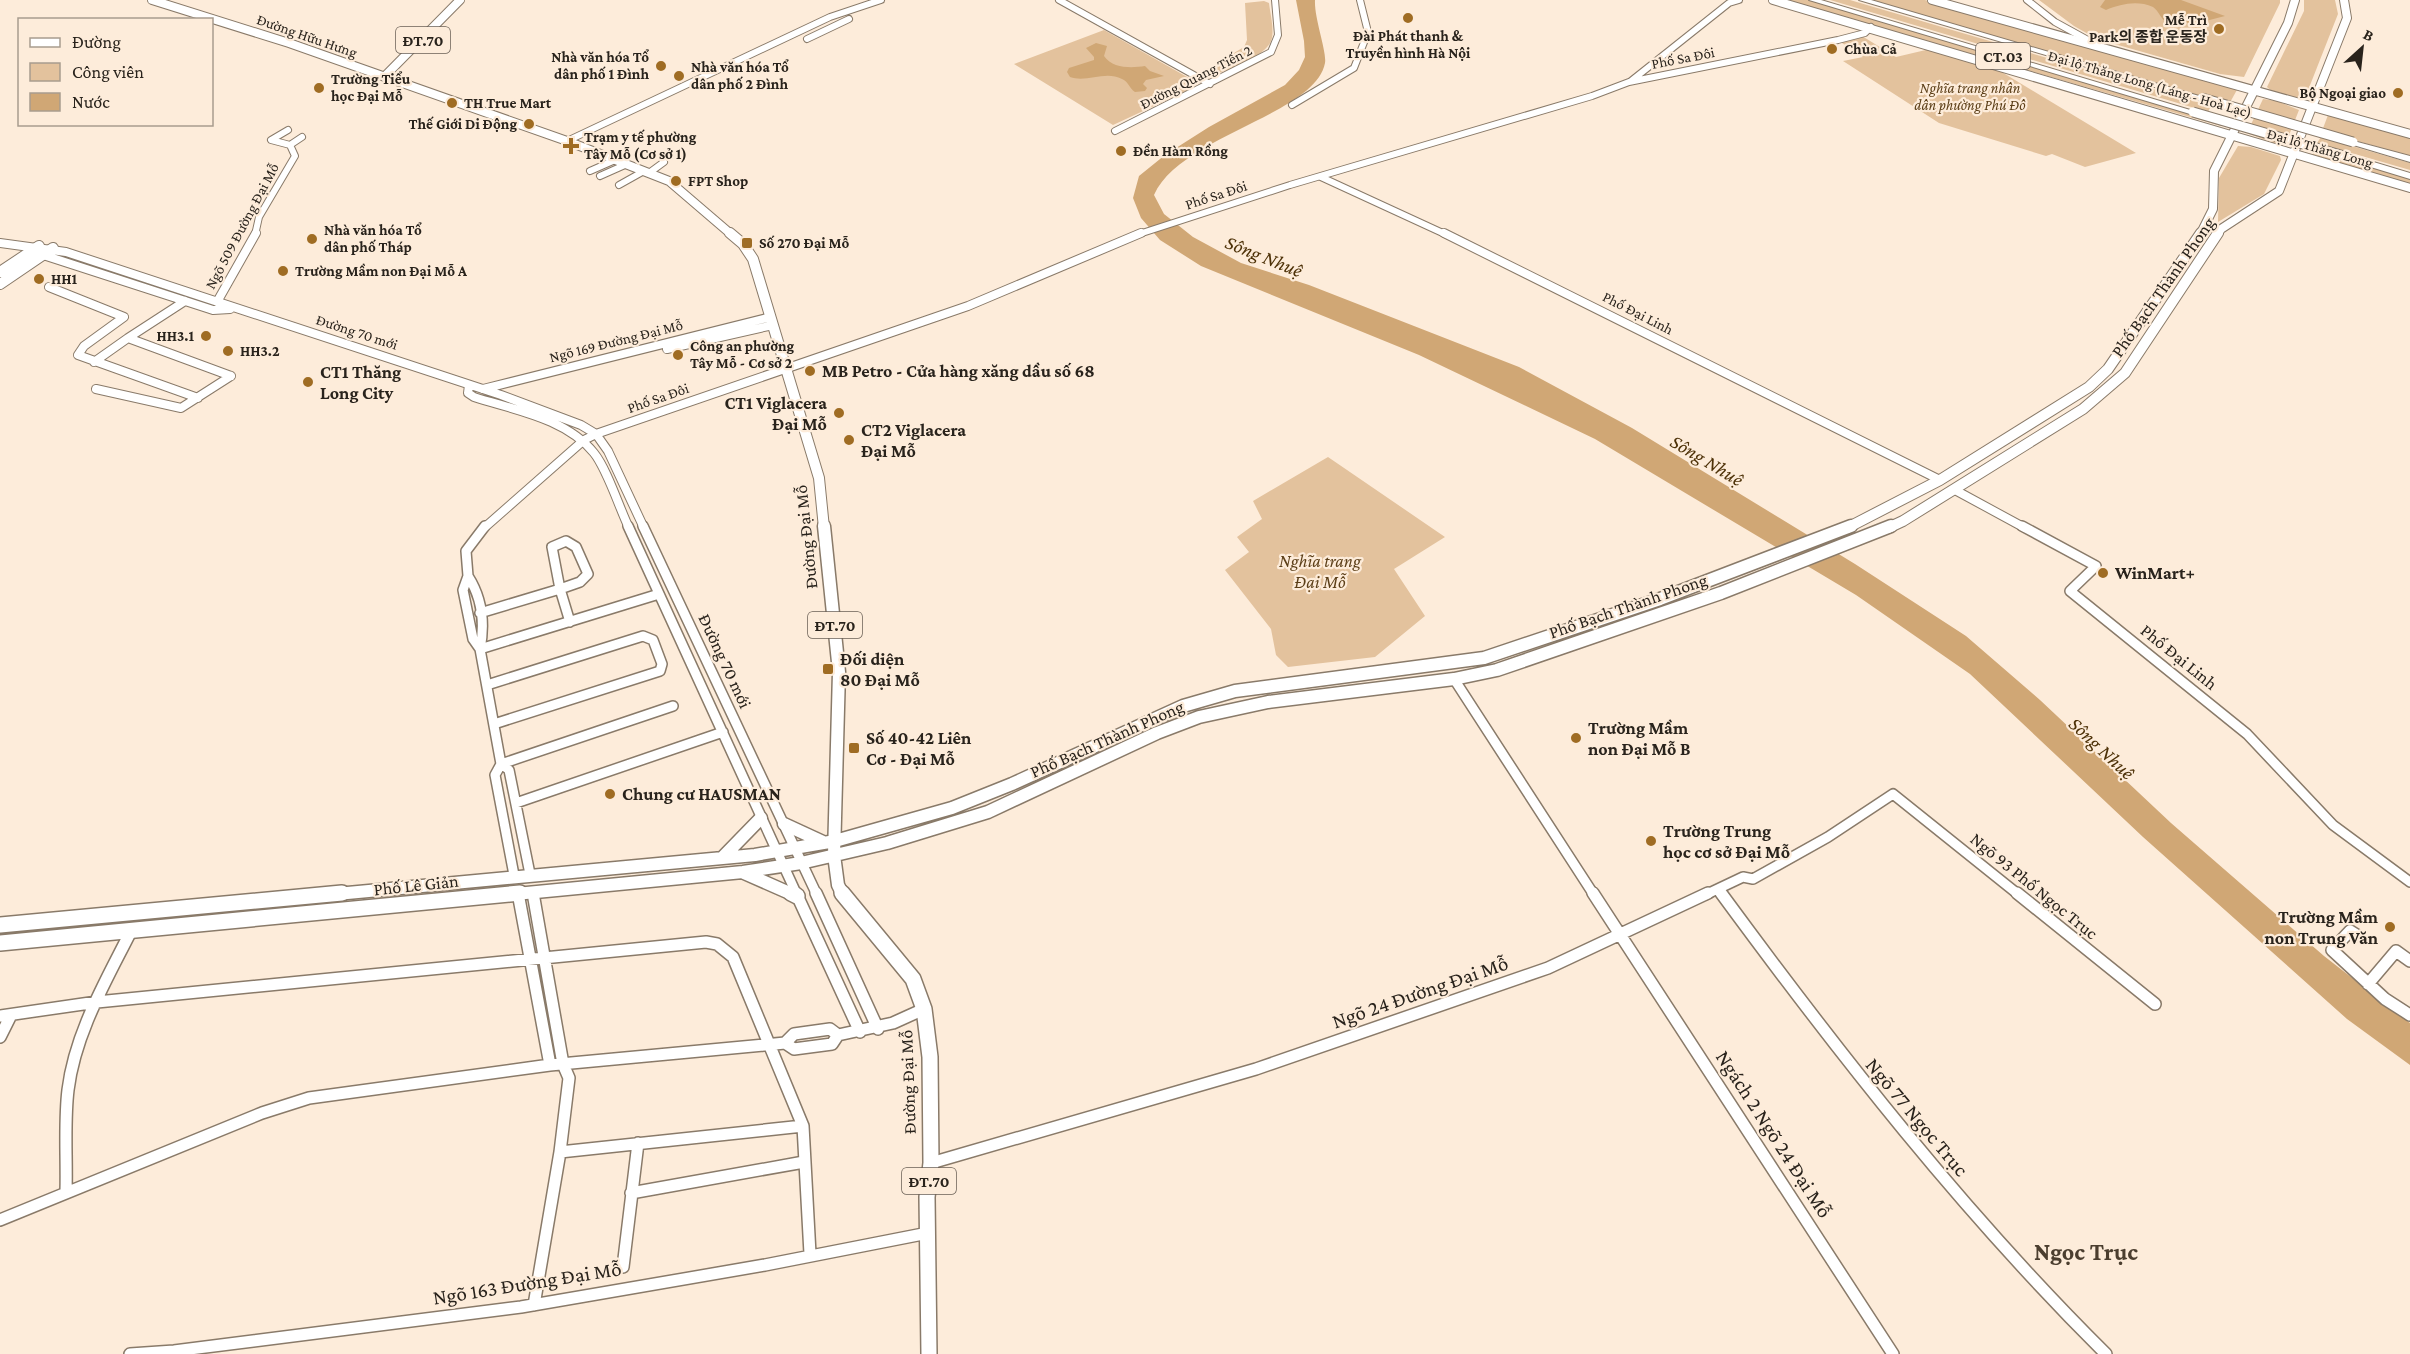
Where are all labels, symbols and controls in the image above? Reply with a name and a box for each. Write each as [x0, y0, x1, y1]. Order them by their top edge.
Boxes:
street label: Đường Hữu Hưng [254, 11, 359, 62]
marker: Đài Phát thanh & Truyền hình Hà Nội [1401, 11, 1415, 25]
place label: Mễ Trì Park의 종합 운동장 [2089, 12, 2208, 45]
legend [18, 18, 213, 126]
north arrow [2332, 18, 2392, 78]
marker: Mễ Trì Park의 종합 운동장 [2212, 22, 2226, 36]
text: B [2361, 25, 2377, 45]
road number: ĐT.70 [396, 27, 450, 53]
place label: Đài Phát thanh & Truyền hình Hà Nội [1346, 28, 1471, 61]
text: Đường [72, 32, 121, 52]
street label: Đường Quang Tiến 2 [1137, 41, 1255, 113]
place label: Chùa Cả [1844, 41, 1897, 57]
marker: Chùa Cả [1825, 42, 1839, 56]
street label: Phố Sa Đôi [1650, 43, 1716, 72]
road number: CT.03 [1976, 43, 2030, 69]
street label: Đại lộ Thăng Long (Láng - Hoà Lạc) [2046, 47, 2254, 122]
place label: Nhà văn hóa Tổ dân phố 1 Đình [551, 49, 649, 82]
marker: Nhà văn hóa Tổ dân phố 1 Đình [654, 59, 668, 73]
place label: Nhà văn hóa Tổ dân phố 2 Đình [691, 59, 789, 92]
text: Công viên [72, 62, 144, 82]
marker: Nhà văn hóa Tổ dân phố 2 Đình [672, 69, 686, 83]
place label: Trường Tiểu học Đại Mỗ [331, 71, 411, 104]
park label: Nghĩa trang nhân dân phường Phú Đô [1914, 80, 2026, 114]
marker: Trường Tiểu học Đại Mỗ [312, 81, 326, 95]
place label: Bộ Ngoại giao [2300, 85, 2386, 101]
marker: Bộ Ngoại giao [2391, 86, 2405, 100]
text: Nước [72, 92, 110, 112]
place label: TH True Mart [464, 95, 552, 111]
marker: TH True Mart [445, 96, 459, 110]
place label: Thế Giới Di Động [409, 116, 517, 132]
marker: Thế Giới Di Động [522, 117, 536, 131]
street label: Đại lộ Thăng Long [2265, 125, 2375, 172]
place label: Trạm y tế phường Tây Mỗ (Cơ sở 1) [584, 129, 697, 163]
marker: Trạm y tế phường Tây Mỗ (Cơ sở 1) [562, 137, 580, 155]
place label: Đền Hàm Rồng [1133, 143, 1228, 159]
marker: Đền Hàm Rồng [1114, 144, 1128, 158]
street label: Ngõ 509 Đường Đại Mỗ [202, 160, 283, 292]
place label: FPT Shop [688, 173, 748, 189]
marker: FPT Shop [669, 174, 683, 188]
street label: Phố Sa Đôi [1183, 177, 1249, 212]
street label: Phố Bạch Thành Phong [2107, 213, 2219, 361]
place label: Nhà văn hóa Tổ dân phố Tháp [324, 222, 422, 255]
water label: Sông Nhuệ [1222, 231, 1306, 282]
marker: Nhà văn hóa Tổ dân phố Tháp [305, 232, 319, 246]
place label: Số 270 Đại Mỗ [759, 235, 849, 251]
marker: Số 270 Đại Mỗ [740, 236, 754, 250]
place label: Trường Mầm non Đại Mỗ A [295, 263, 468, 279]
marker: Trường Mầm non Đại Mỗ A [276, 264, 290, 278]
place label: HH1 [51, 271, 78, 287]
marker: HH1 [32, 272, 46, 286]
street label: Phố Đại Linh [1600, 287, 1676, 339]
street label: Đường 70 mới [314, 311, 400, 354]
street label: Ngõ 169 Đường Đại Mỗ [548, 317, 685, 366]
place label: HH3.1 [156, 328, 194, 344]
marker: HH3.1 [199, 329, 213, 343]
place label: Công an phường Tây Mỗ - Cơ sở 2 [690, 338, 795, 371]
place label: HH3.2 [240, 343, 280, 359]
marker: HH3.2 [221, 344, 235, 358]
marker: Công an phường Tây Mỗ - Cơ sở 2 [671, 348, 685, 362]
place label: MB Petro - Cửa hàng xăng dầu số 68 [822, 361, 1095, 381]
place label: CT1 Thăng Long City [320, 362, 401, 403]
marker: MB Petro - Cửa hàng xăng dầu số 68 [803, 364, 817, 378]
marker: CT1 Thăng Long City [301, 375, 315, 389]
street label: Phố Sa Đôi [625, 379, 691, 416]
place label: CT1 Viglacera Đại Mỗ [724, 393, 827, 434]
marker: CT1 Viglacera Đại Mỗ [832, 406, 846, 420]
place label: CT2 Viglacera Đại Mỗ [861, 420, 966, 461]
water label: Sông Nhuệ [1666, 430, 1748, 491]
marker: CT2 Viglacera Đại Mỗ [842, 433, 856, 447]
street label: Đường Đại Mỗ [791, 484, 821, 590]
park label: Nghĩa trang Đại Mỗ [1279, 551, 1362, 592]
place label: WinMart+ [2114, 563, 2195, 583]
marker: WinMart+ [2096, 566, 2110, 580]
street label: Phố Bạch Thành Phong [1546, 569, 1710, 642]
street label: Đường 70 mới [694, 611, 756, 712]
road number: ĐT.70 [808, 612, 862, 638]
street label: Phố Đại Linh [2137, 620, 2221, 694]
place label: Đối diện 80 Đại Mỗ [840, 649, 920, 690]
marker: Đối diện 80 Đại Mỗ [821, 662, 835, 676]
street label: Phố Bạch Thành Phong [1027, 696, 1187, 782]
water label: Sông Nhuệ [2064, 712, 2139, 785]
place label: Trường Mầm non Đại Mỗ B [1588, 718, 1690, 759]
place label: Số 40-42 Liên Cơ - Đại Mỗ [866, 728, 972, 769]
marker: Trường Mầm non Đại Mỗ B [1569, 731, 1583, 745]
marker: Số 40-42 Liên Cơ - Đại Mỗ [847, 741, 861, 755]
place label: Chung cư HAUSMAN [622, 784, 781, 804]
marker: Chung cư HAUSMAN [603, 787, 617, 801]
place label: Trường Trung học cơ sở Đại Mỗ [1663, 821, 1790, 862]
street label: Ngõ 93 Phố Ngọc Trục [1966, 829, 2102, 944]
marker: Trường Trung học cơ sở Đại Mỗ [1644, 834, 1658, 848]
street label: Phố Lê Giản [372, 871, 460, 899]
place label: Trường Mầm non Trung Văn [2264, 907, 2379, 948]
marker: Trường Mầm non Trung Văn [2383, 920, 2397, 934]
street label: Ngõ 24 Đường Đại Mỗ [1329, 951, 1511, 1033]
street label: Đường Đại Mỗ [896, 1029, 920, 1135]
street label: Ngách 2 Ngõ 24 Đại Mỗ [1711, 1046, 1837, 1222]
street label: Ngõ 77 Ngọc Trục [1861, 1053, 1974, 1181]
road number: ĐT.70 [902, 1168, 956, 1194]
district label: Ngọc Trục [2034, 1238, 2138, 1265]
street label: Ngõ 163 Đường Đại Mỗ [431, 1256, 623, 1310]

